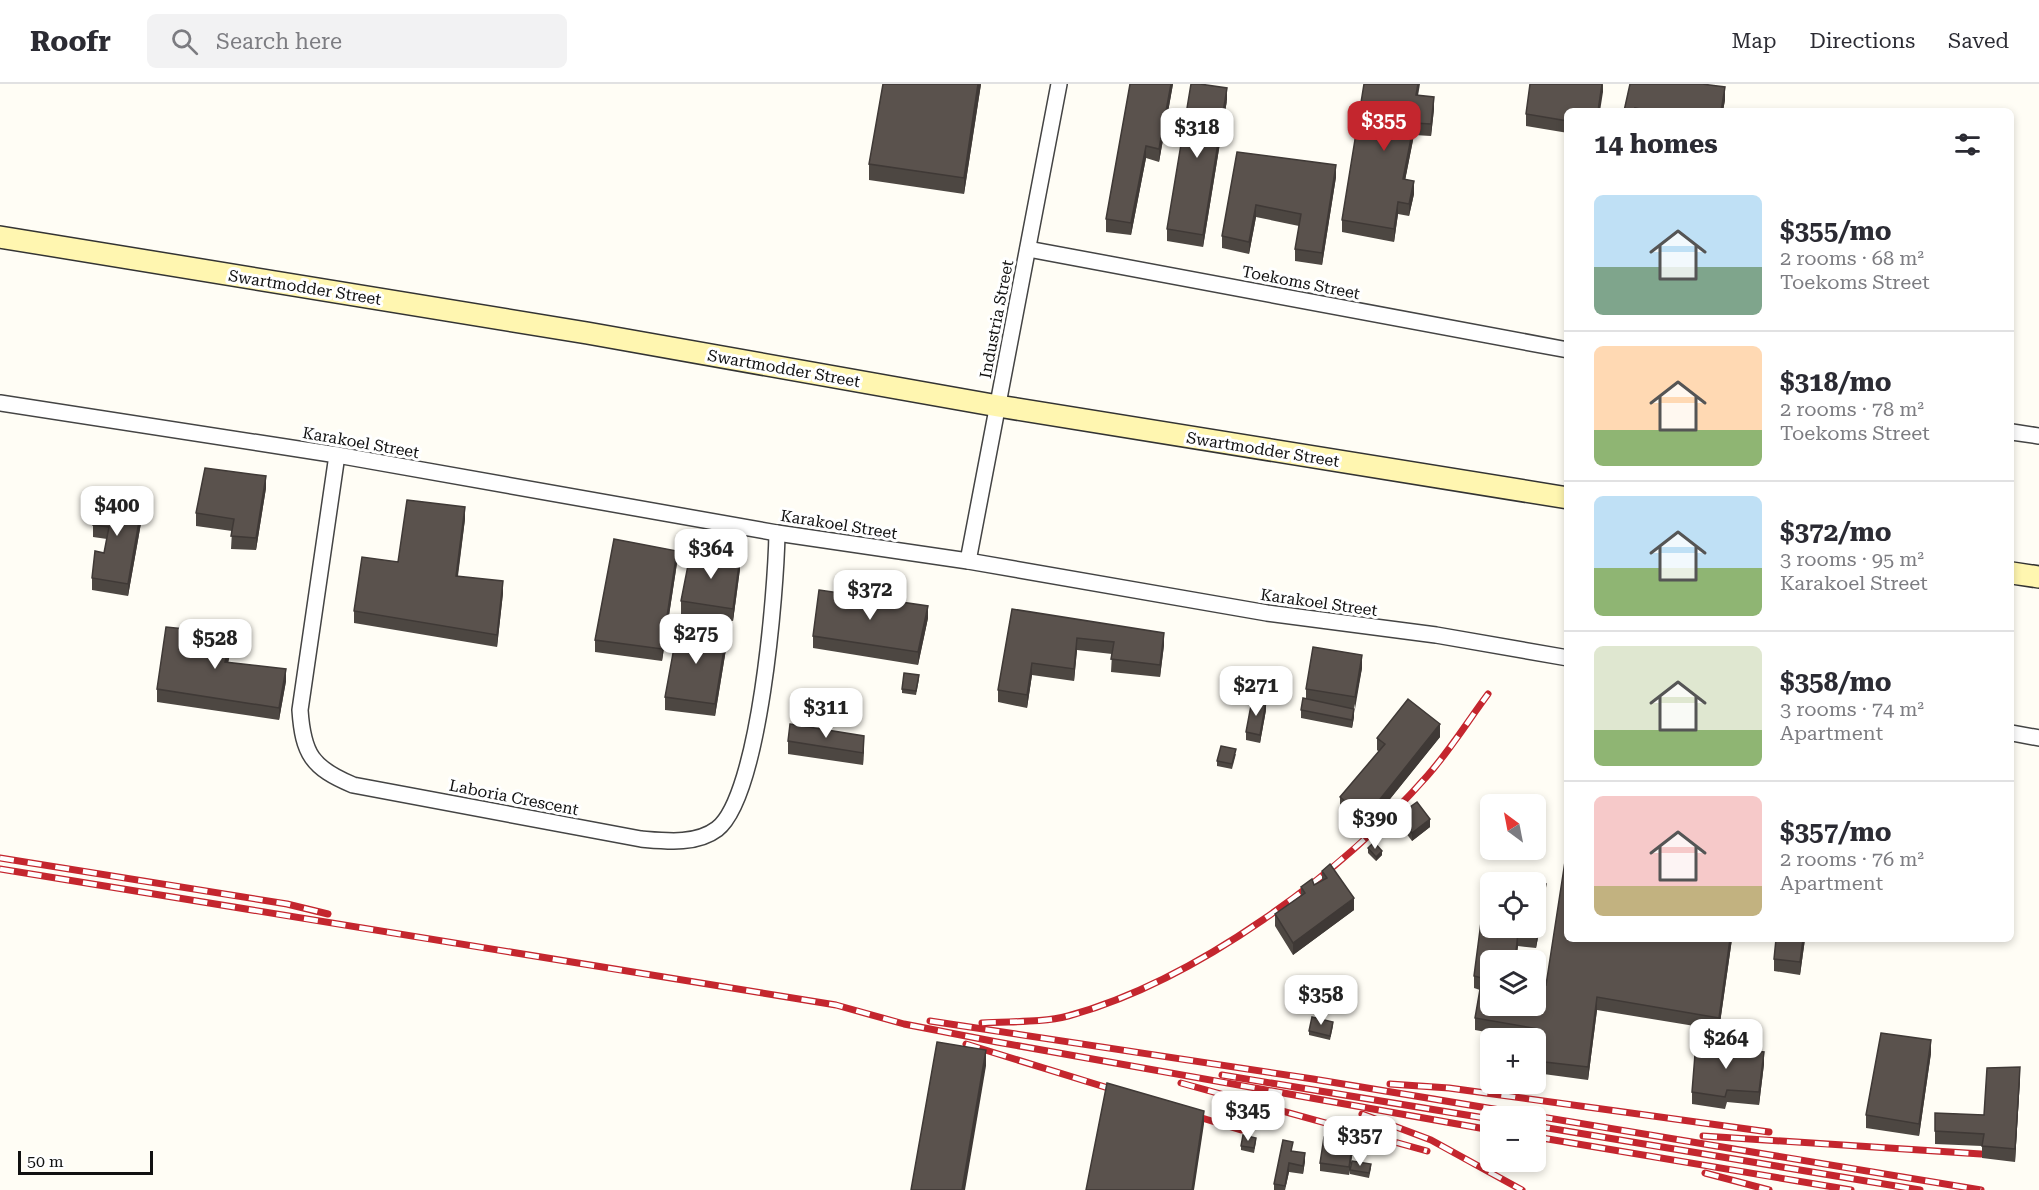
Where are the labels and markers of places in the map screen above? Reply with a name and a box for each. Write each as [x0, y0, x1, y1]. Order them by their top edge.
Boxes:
pin: $355 [1348, 101, 1420, 152]
pin: $318 [1161, 108, 1233, 159]
pin: $400 [81, 486, 153, 537]
pin: $364 [675, 529, 747, 580]
pin: $372 [834, 570, 906, 621]
pin: $275 [660, 614, 732, 665]
pin: $528 [179, 619, 251, 670]
pin: $271 [1220, 666, 1292, 717]
pin: $311 [790, 688, 862, 739]
pin: $390 [1339, 799, 1411, 850]
pin: $358 [1285, 975, 1357, 1026]
pin: $264 [1690, 1019, 1762, 1070]
pin: $345 [1212, 1091, 1284, 1142]
pin: $357 [1324, 1116, 1396, 1167]

